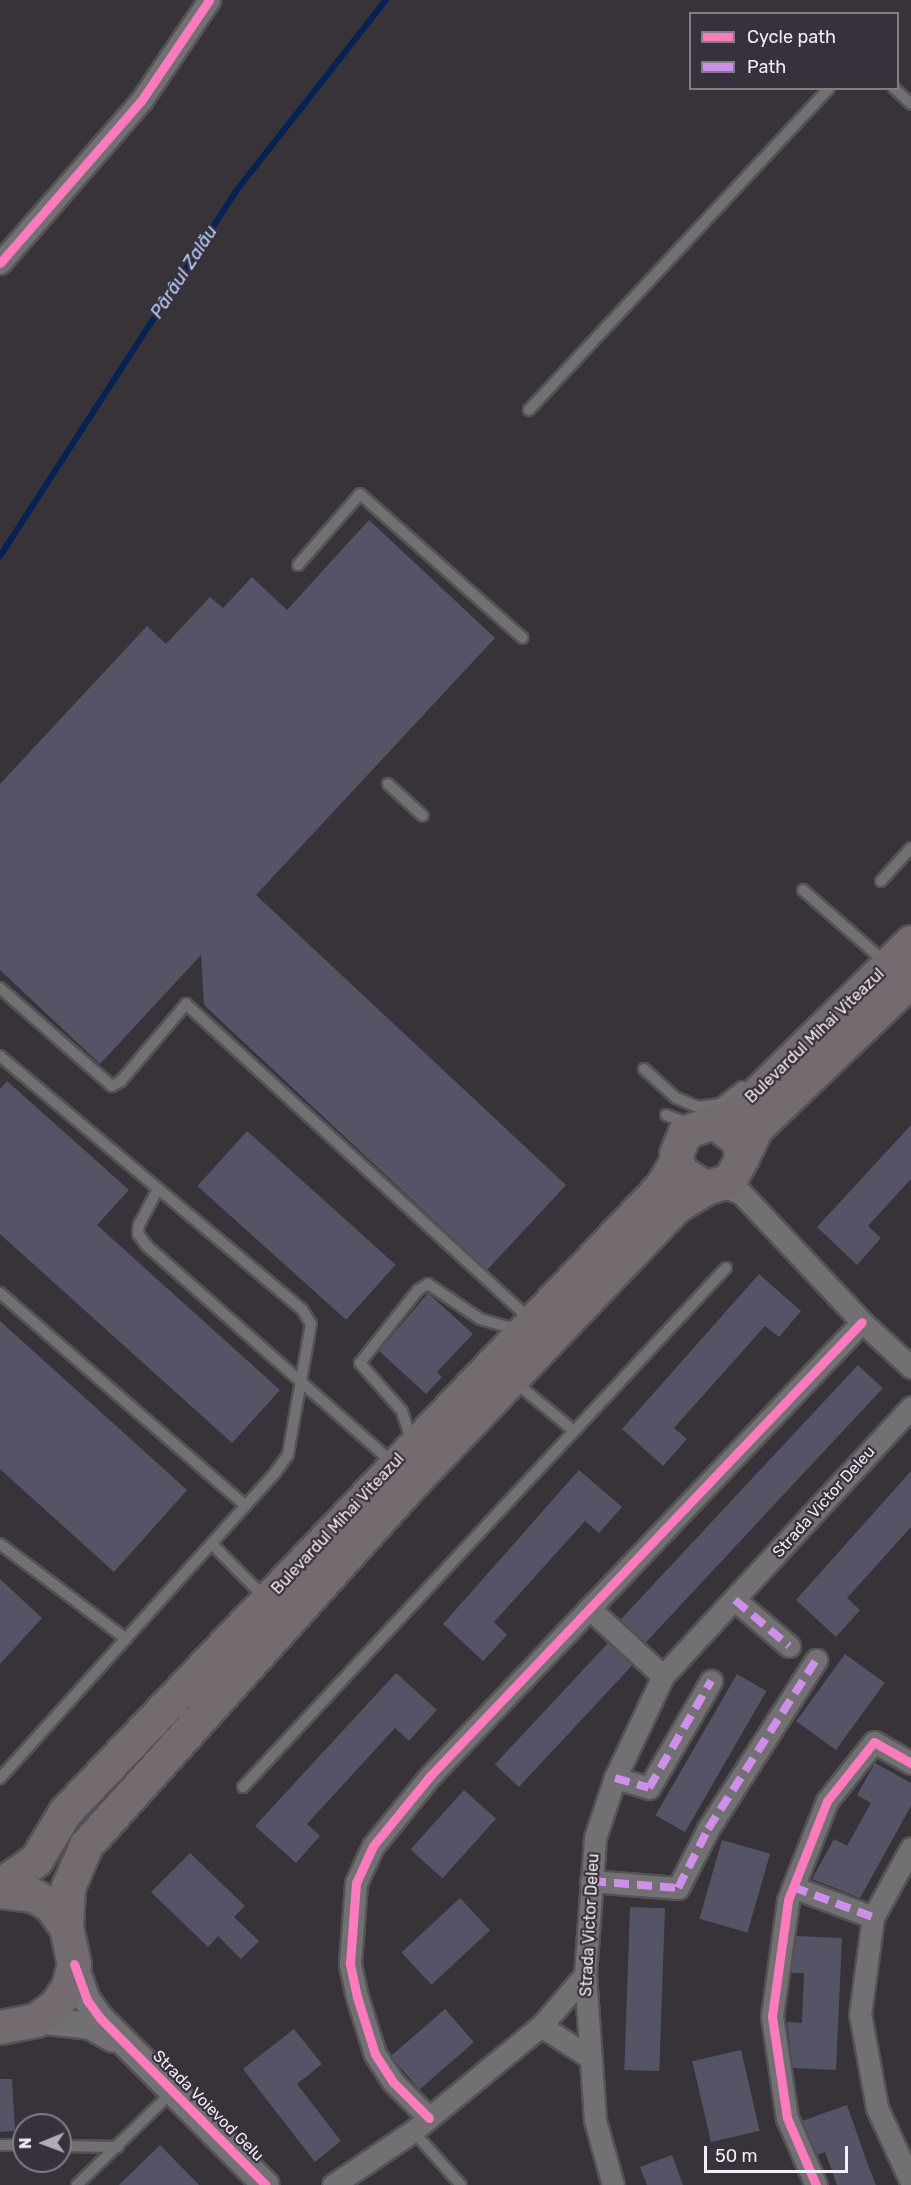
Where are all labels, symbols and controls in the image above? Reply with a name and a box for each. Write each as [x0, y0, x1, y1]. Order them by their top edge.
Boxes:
legend [689, 12, 899, 90]
text: Cycle path [747, 26, 836, 48]
text: Path [747, 56, 786, 78]
water label: Pârâul Zalău [146, 222, 222, 322]
street label: Bulevardul Mihai Viteazul [741, 964, 889, 1108]
street label: Strada Victor Deleu [769, 1442, 879, 1562]
street label: Bulevardul Mihai Viteazul [268, 1449, 408, 1599]
street label: Strada Victor Deleu [577, 1852, 603, 1998]
street label: Strada Voievod Gelu [148, 2046, 268, 2166]
north arrow [12, 2113, 72, 2173]
scale bar [707, 2134, 851, 2172]
text: N [16, 2137, 35, 2149]
text: 50 m [715, 2145, 758, 2167]

